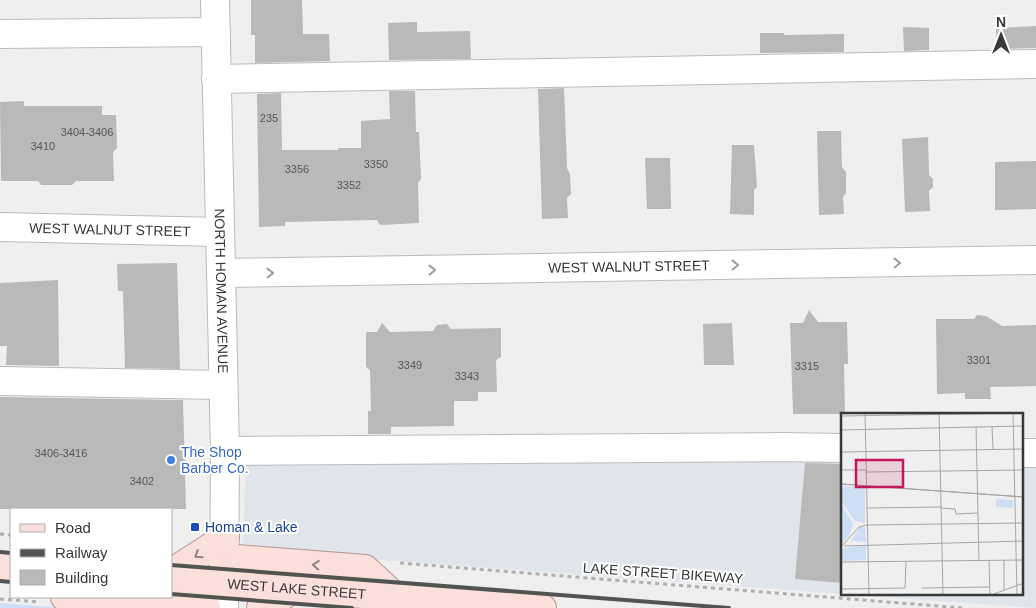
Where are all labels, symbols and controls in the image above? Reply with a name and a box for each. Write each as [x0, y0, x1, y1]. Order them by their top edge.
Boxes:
north arrow [976, 10, 1026, 60]
text: N [996, 14, 1006, 30]
house number: 235 [260, 112, 278, 124]
house number: 3404-3406 [61, 126, 113, 138]
house number: 3410 [31, 140, 55, 152]
house number: 3350 [364, 158, 388, 170]
house number: 3356 [285, 163, 309, 175]
house number: 3352 [337, 179, 361, 191]
street label: NORTH HOMAN AVENUE [212, 208, 231, 374]
street label: WEST WALNUT STREET [29, 220, 191, 239]
street label: WEST WALNUT STREET [548, 257, 710, 276]
one-way arrow [894, 257, 902, 268]
one-way arrow [732, 260, 739, 270]
one-way arrow [429, 265, 437, 275]
one-way arrow [266, 267, 274, 278]
house number: 3301 [967, 354, 991, 366]
house number: 3349 [398, 359, 422, 371]
house number: 3315 [795, 360, 819, 372]
house number: 3343 [455, 370, 479, 382]
inset map [841, 413, 1024, 596]
place label: The Shop Barber Co. [181, 444, 249, 476]
house number: 3406-3416 [35, 447, 87, 459]
marker: The Shop Barber Co. [165, 454, 177, 466]
house number: 3402 [130, 475, 154, 487]
legend [10, 508, 172, 598]
text: Road [55, 519, 91, 536]
place label: Homan & Lake [205, 519, 298, 535]
marker: Homan & Lake [189, 521, 201, 533]
text: Railway [55, 544, 108, 561]
one-way arrow [194, 549, 203, 559]
street label: LAKE STREET BIKEWAY [582, 559, 744, 587]
one-way arrow [312, 560, 320, 571]
text: Building [55, 569, 108, 586]
street label: WEST LAKE STREET [227, 575, 367, 602]

